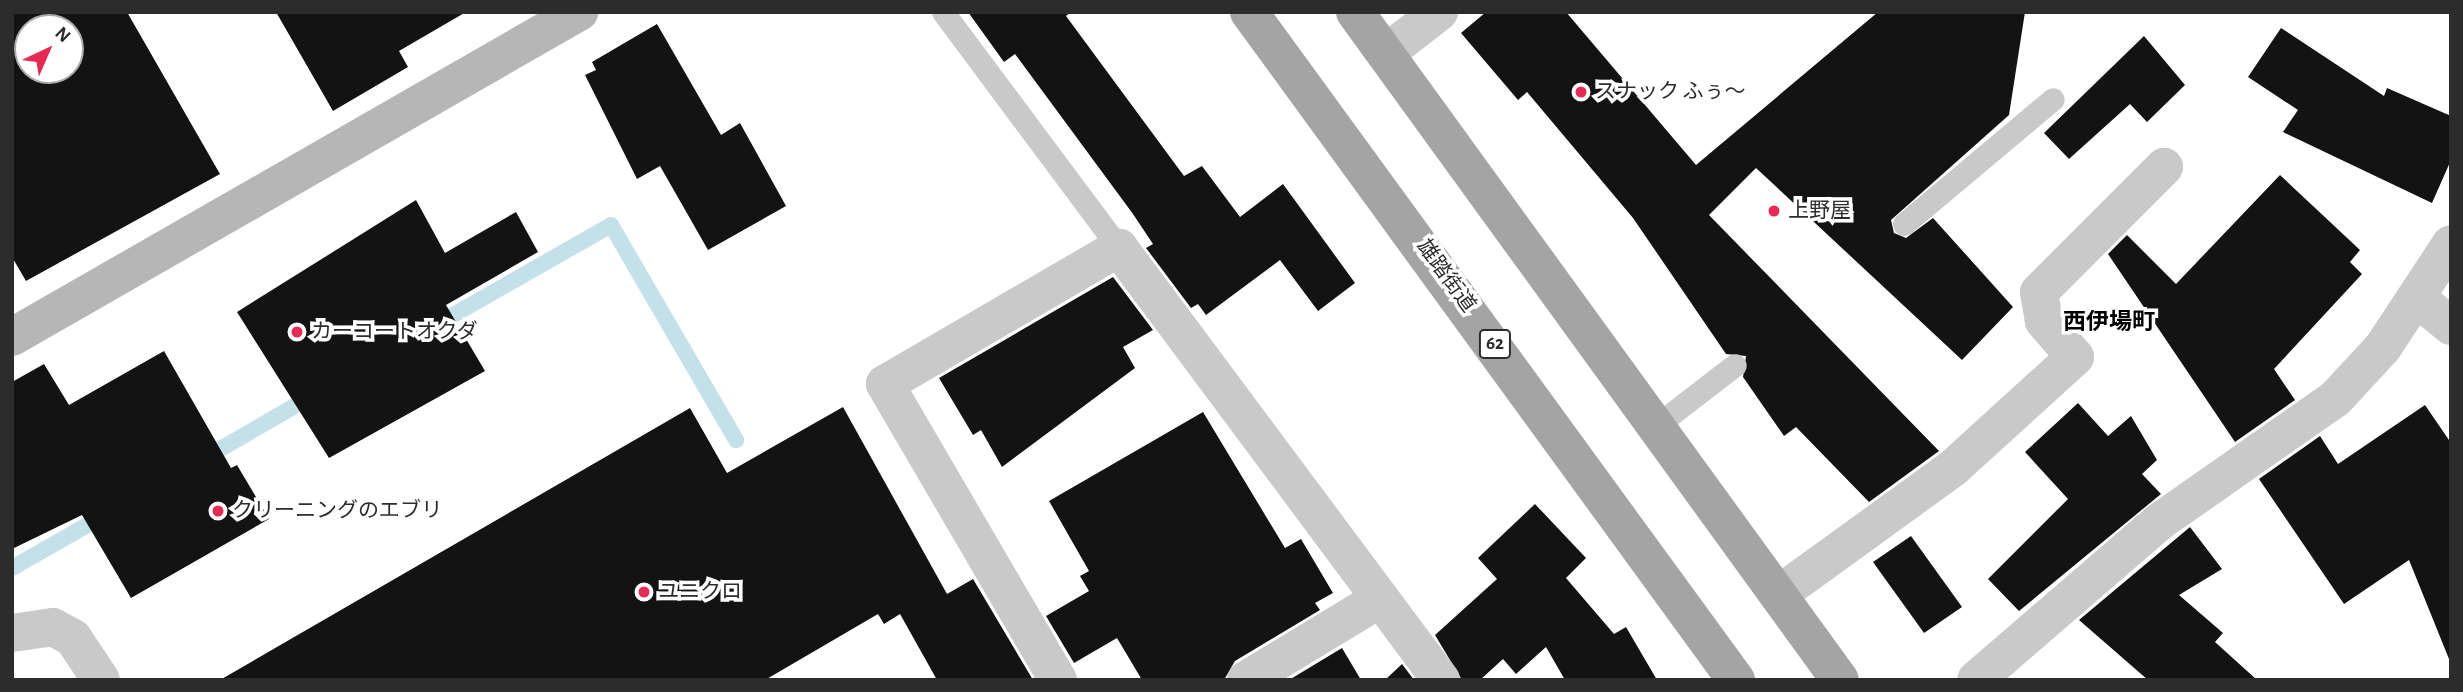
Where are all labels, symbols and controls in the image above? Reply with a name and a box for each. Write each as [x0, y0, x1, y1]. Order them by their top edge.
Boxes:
north arrow [14, 14, 84, 84]
text: N [51, 24, 74, 46]
place label: スナック ふぅ～ [1595, 79, 1745, 105]
marker: スナック ふぅ～ [1573, 84, 1589, 100]
place label: 上野屋 [1788, 198, 1851, 224]
marker: 上野屋 [1766, 203, 1782, 219]
street label: 雄踏街道 [1411, 235, 1481, 317]
district label: 西伊場町 [2063, 309, 2155, 337]
place label: カーコートオクダ [311, 319, 479, 345]
marker: カーコートオクダ [289, 324, 305, 340]
road number: 62 [1478, 328, 1512, 360]
place label: クリーニングのエブリ [232, 498, 442, 524]
marker: クリーニングのエブリ [210, 503, 226, 519]
place label: ユニクロ [658, 579, 742, 605]
marker: ユニクロ [636, 584, 652, 600]

